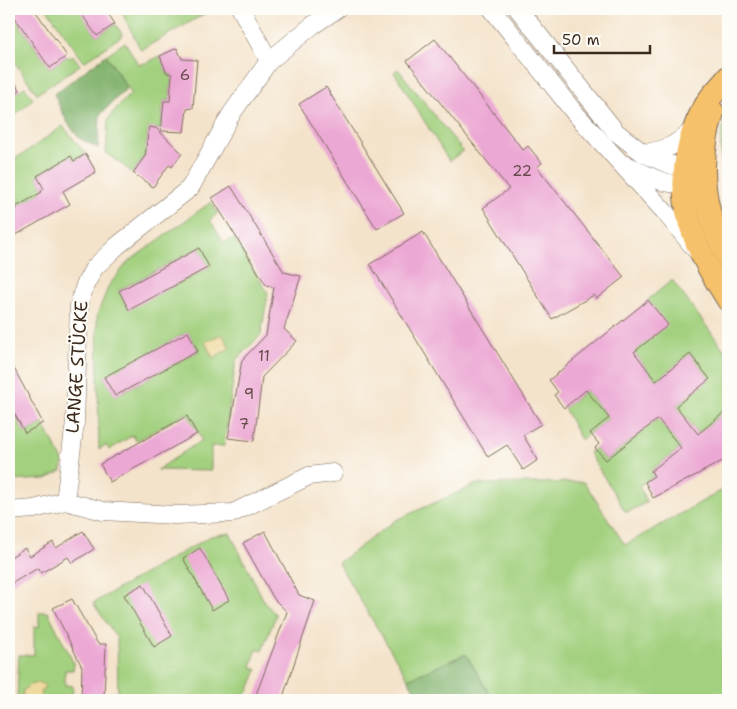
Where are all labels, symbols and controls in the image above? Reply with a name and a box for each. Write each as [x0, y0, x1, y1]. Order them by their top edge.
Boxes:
scale bar [554, 22, 651, 54]
text: 50 m [562, 30, 600, 50]
house number: 6 [180, 65, 190, 85]
house number: 22 [512, 161, 532, 181]
street label: LANGE STÜCKE [60, 300, 94, 434]
house number: 11 [258, 346, 270, 366]
house number: 9 [244, 384, 254, 404]
house number: 7 [239, 414, 249, 434]

